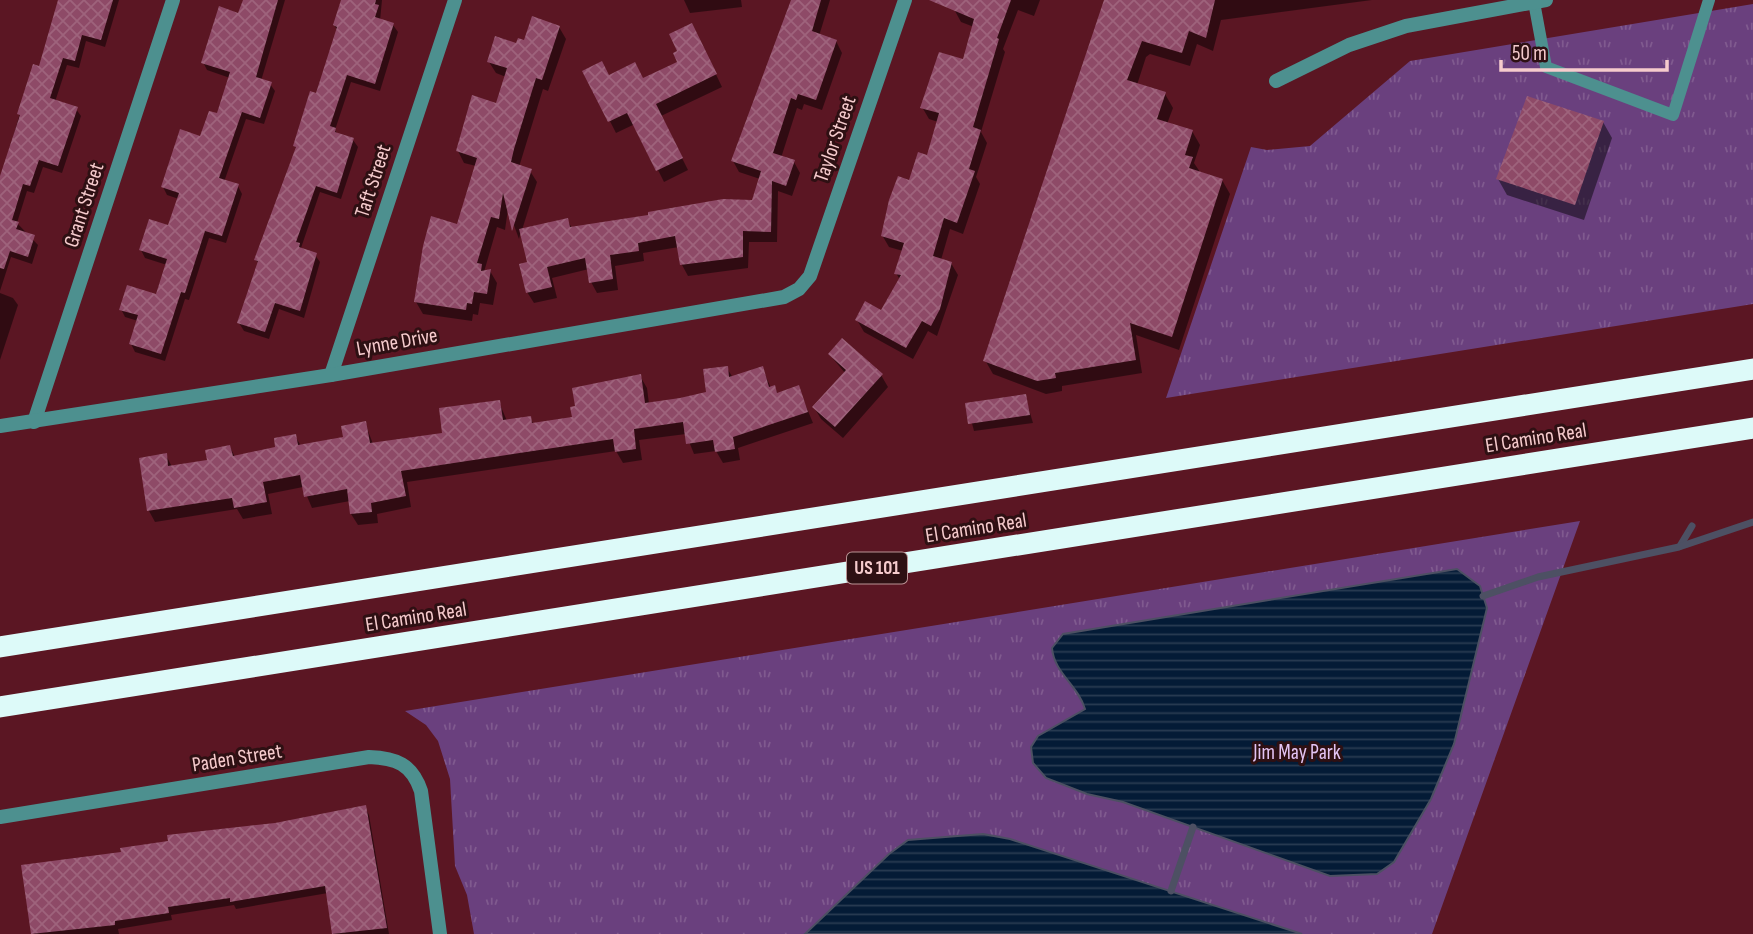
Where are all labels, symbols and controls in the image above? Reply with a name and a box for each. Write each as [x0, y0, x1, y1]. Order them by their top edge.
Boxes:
scale bar [1501, 28, 1667, 72]
text: 50 m [1512, 41, 1547, 66]
street label: Taylor Street [809, 93, 861, 185]
street label: Taft Street [349, 141, 397, 221]
street label: Grant Street [59, 160, 109, 250]
street label: Lynne Drive [355, 323, 439, 361]
street label: El Camino Real [1484, 418, 1588, 458]
street label: El Camino Real [924, 508, 1028, 548]
road number: US 101 [847, 552, 907, 583]
street label: El Camino Real [364, 597, 468, 637]
street label: Paden Street [190, 739, 284, 777]
park label: Jim May Park [1252, 740, 1341, 765]

